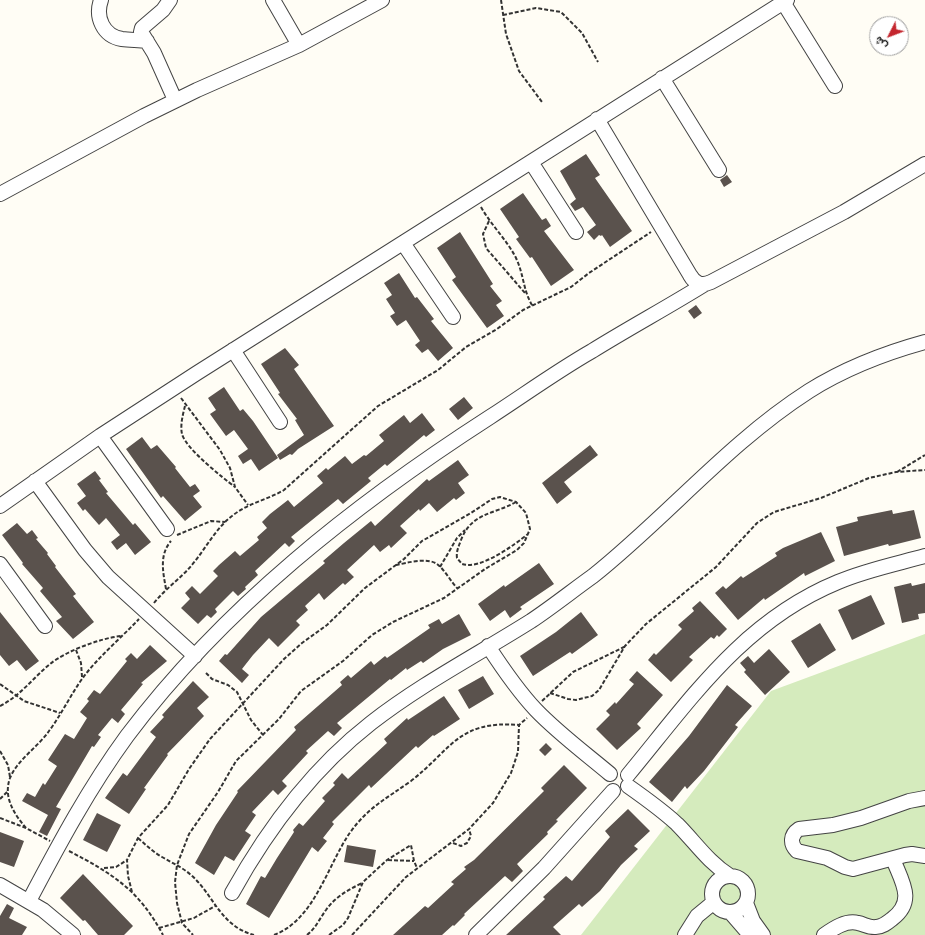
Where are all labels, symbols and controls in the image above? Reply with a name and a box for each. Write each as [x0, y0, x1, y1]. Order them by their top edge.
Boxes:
north arrow [869, 16, 909, 56]
text: ش [871, 34, 890, 53]

